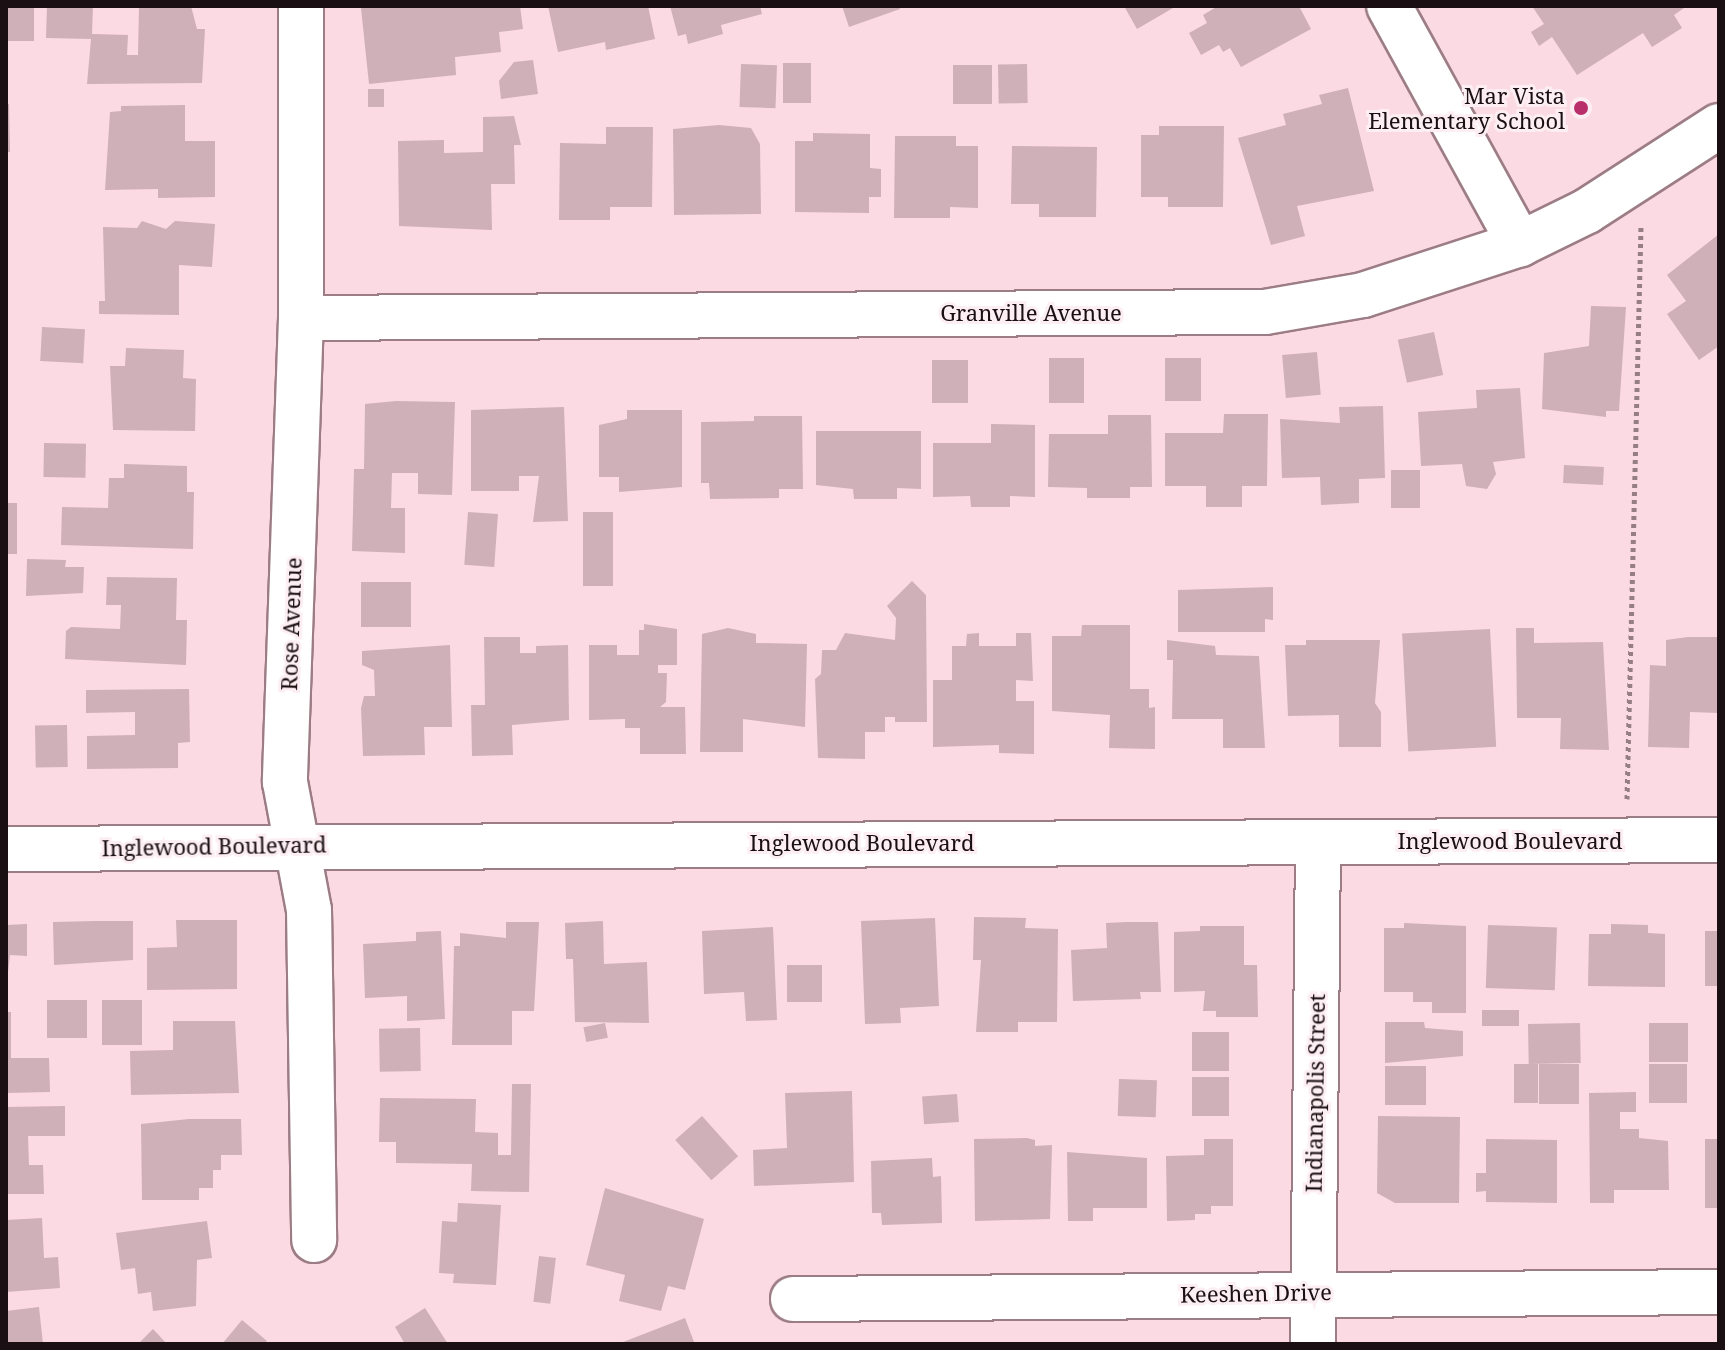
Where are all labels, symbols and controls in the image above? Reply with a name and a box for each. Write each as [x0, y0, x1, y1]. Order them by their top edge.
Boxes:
place label: Mar Vista Elementary School [1368, 82, 1565, 134]
marker: Mar Vista Elementary School [1572, 99, 1590, 117]
street label: Granville Avenue [940, 300, 1122, 326]
street label: Rose Avenue [275, 557, 307, 691]
street label: Inglewood Boulevard [1398, 828, 1622, 854]
street label: Inglewood Boulevard [750, 830, 974, 856]
street label: Inglewood Boulevard [101, 831, 327, 861]
street label: Indianapolis Street [1300, 993, 1330, 1193]
street label: Keeshen Drive [1180, 1278, 1332, 1308]

